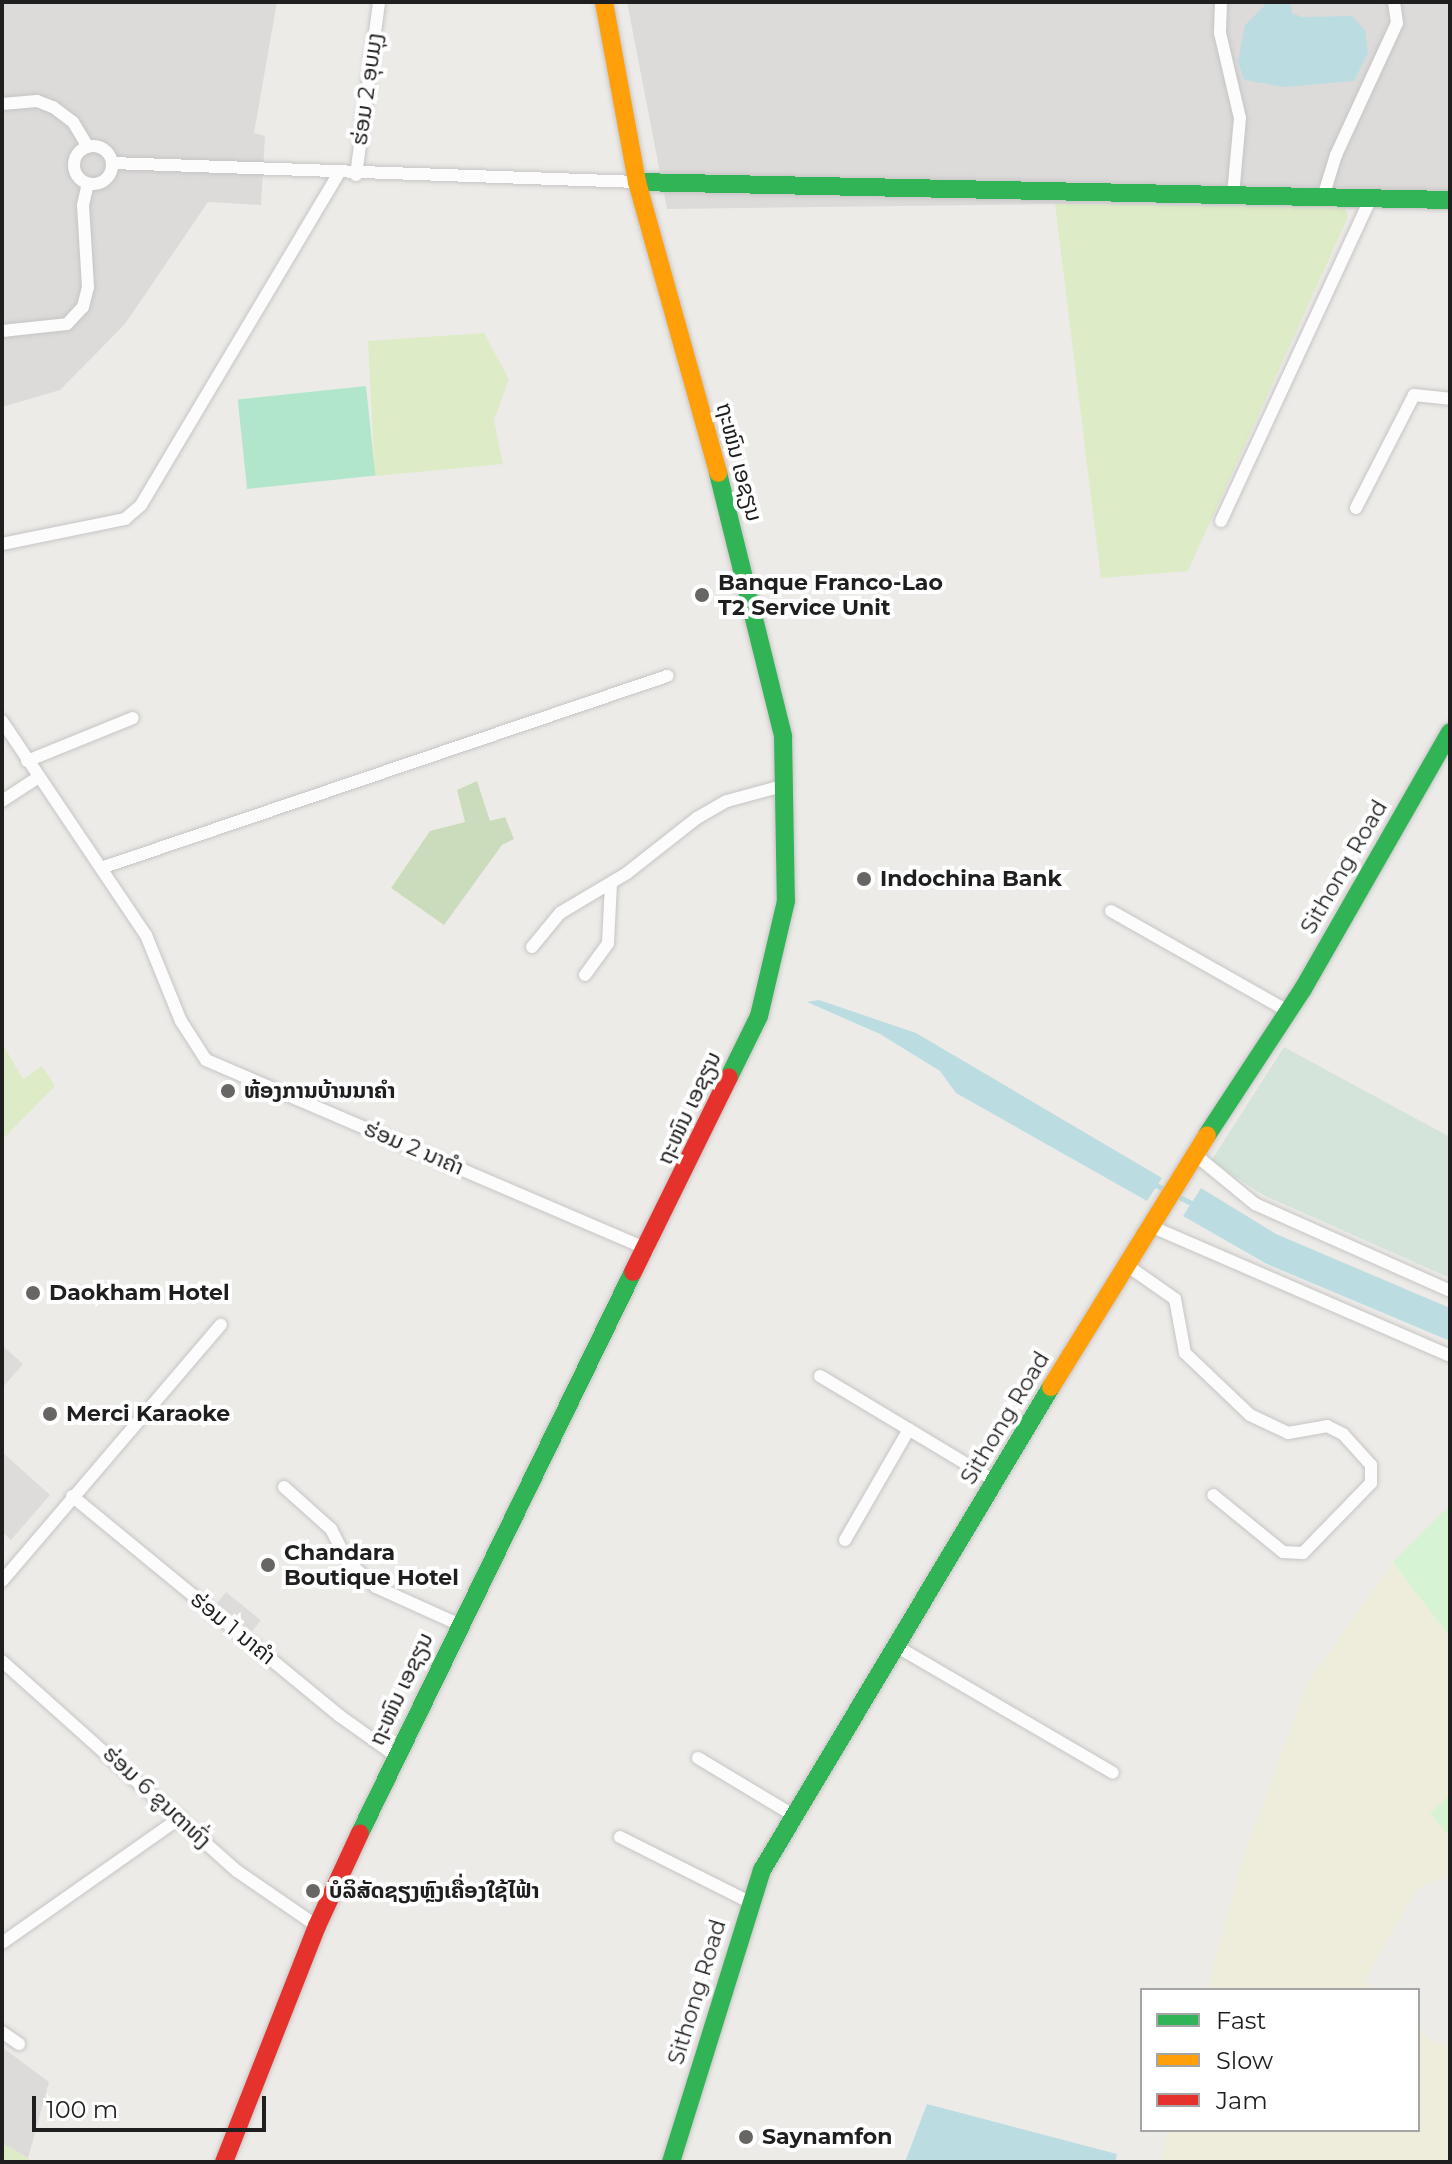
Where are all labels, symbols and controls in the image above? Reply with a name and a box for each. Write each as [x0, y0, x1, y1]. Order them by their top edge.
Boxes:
street label: ຮ່ອມ 2 ອຸບມຸງ [346, 31, 388, 147]
street label: ຖະໜົນ ເອຊຽນ [710, 400, 768, 524]
place label: Banque Franco-Lao T2 Service Unit [718, 569, 943, 620]
marker: Banque Franco-Lao T2 Service Unit [693, 586, 711, 604]
street label: Sithong Road [1295, 795, 1393, 939]
place label: Indochina Bank [880, 866, 1062, 892]
marker: Indochina Bank [855, 870, 873, 888]
street label: ຖະໜົນ ເອຊຽນ [651, 1047, 727, 1169]
place label: ຫ້ອງການບ້ານນາຄໍາ [244, 1078, 395, 1104]
marker: ຫ້ອງການບ້ານນາຄໍາ [219, 1082, 237, 1100]
street label: ຮ່ອມ 2 ນາຄຳ [360, 1115, 468, 1181]
place label: Daokham Hotel [49, 1280, 230, 1306]
marker: Daokham Hotel [24, 1284, 42, 1302]
street label: Sithong Road [955, 1347, 1055, 1489]
place label: Merci Karaoke [66, 1401, 230, 1427]
marker: Merci Karaoke [41, 1405, 59, 1423]
place label: Chandara Boutique Hotel [284, 1539, 459, 1590]
marker: Chandara Boutique Hotel [259, 1556, 277, 1574]
street label: ຮ່ອມ 1 ນາຄຳ [185, 1586, 281, 1670]
street label: ຖະໜົນ ເອຊຽນ [363, 1628, 439, 1750]
street label: ຮ່ອມ 6 ຂູນຕາທົ່ງ [98, 1740, 216, 1854]
place label: ບໍລິສັດຊຽງຫຼົງເຄື່ອງໃຊ້ໄຟ້າ [329, 1878, 539, 1904]
marker: ບໍລິສັດຊຽງຫຼົງເຄື່ອງໃຊ້ໄຟ້າ [304, 1882, 322, 1900]
street label: Sithong Road [662, 1916, 732, 2068]
legend [1140, 1988, 1420, 2132]
text: Fast [1216, 2006, 1266, 2035]
text: Slow [1216, 2046, 1273, 2075]
scale bar [36, 2080, 270, 2130]
text: Jam [1216, 2086, 1268, 2115]
text: 100 m [46, 2095, 118, 2124]
place label: Saynamfon [762, 2124, 892, 2150]
marker: Saynamfon [737, 2128, 755, 2146]

